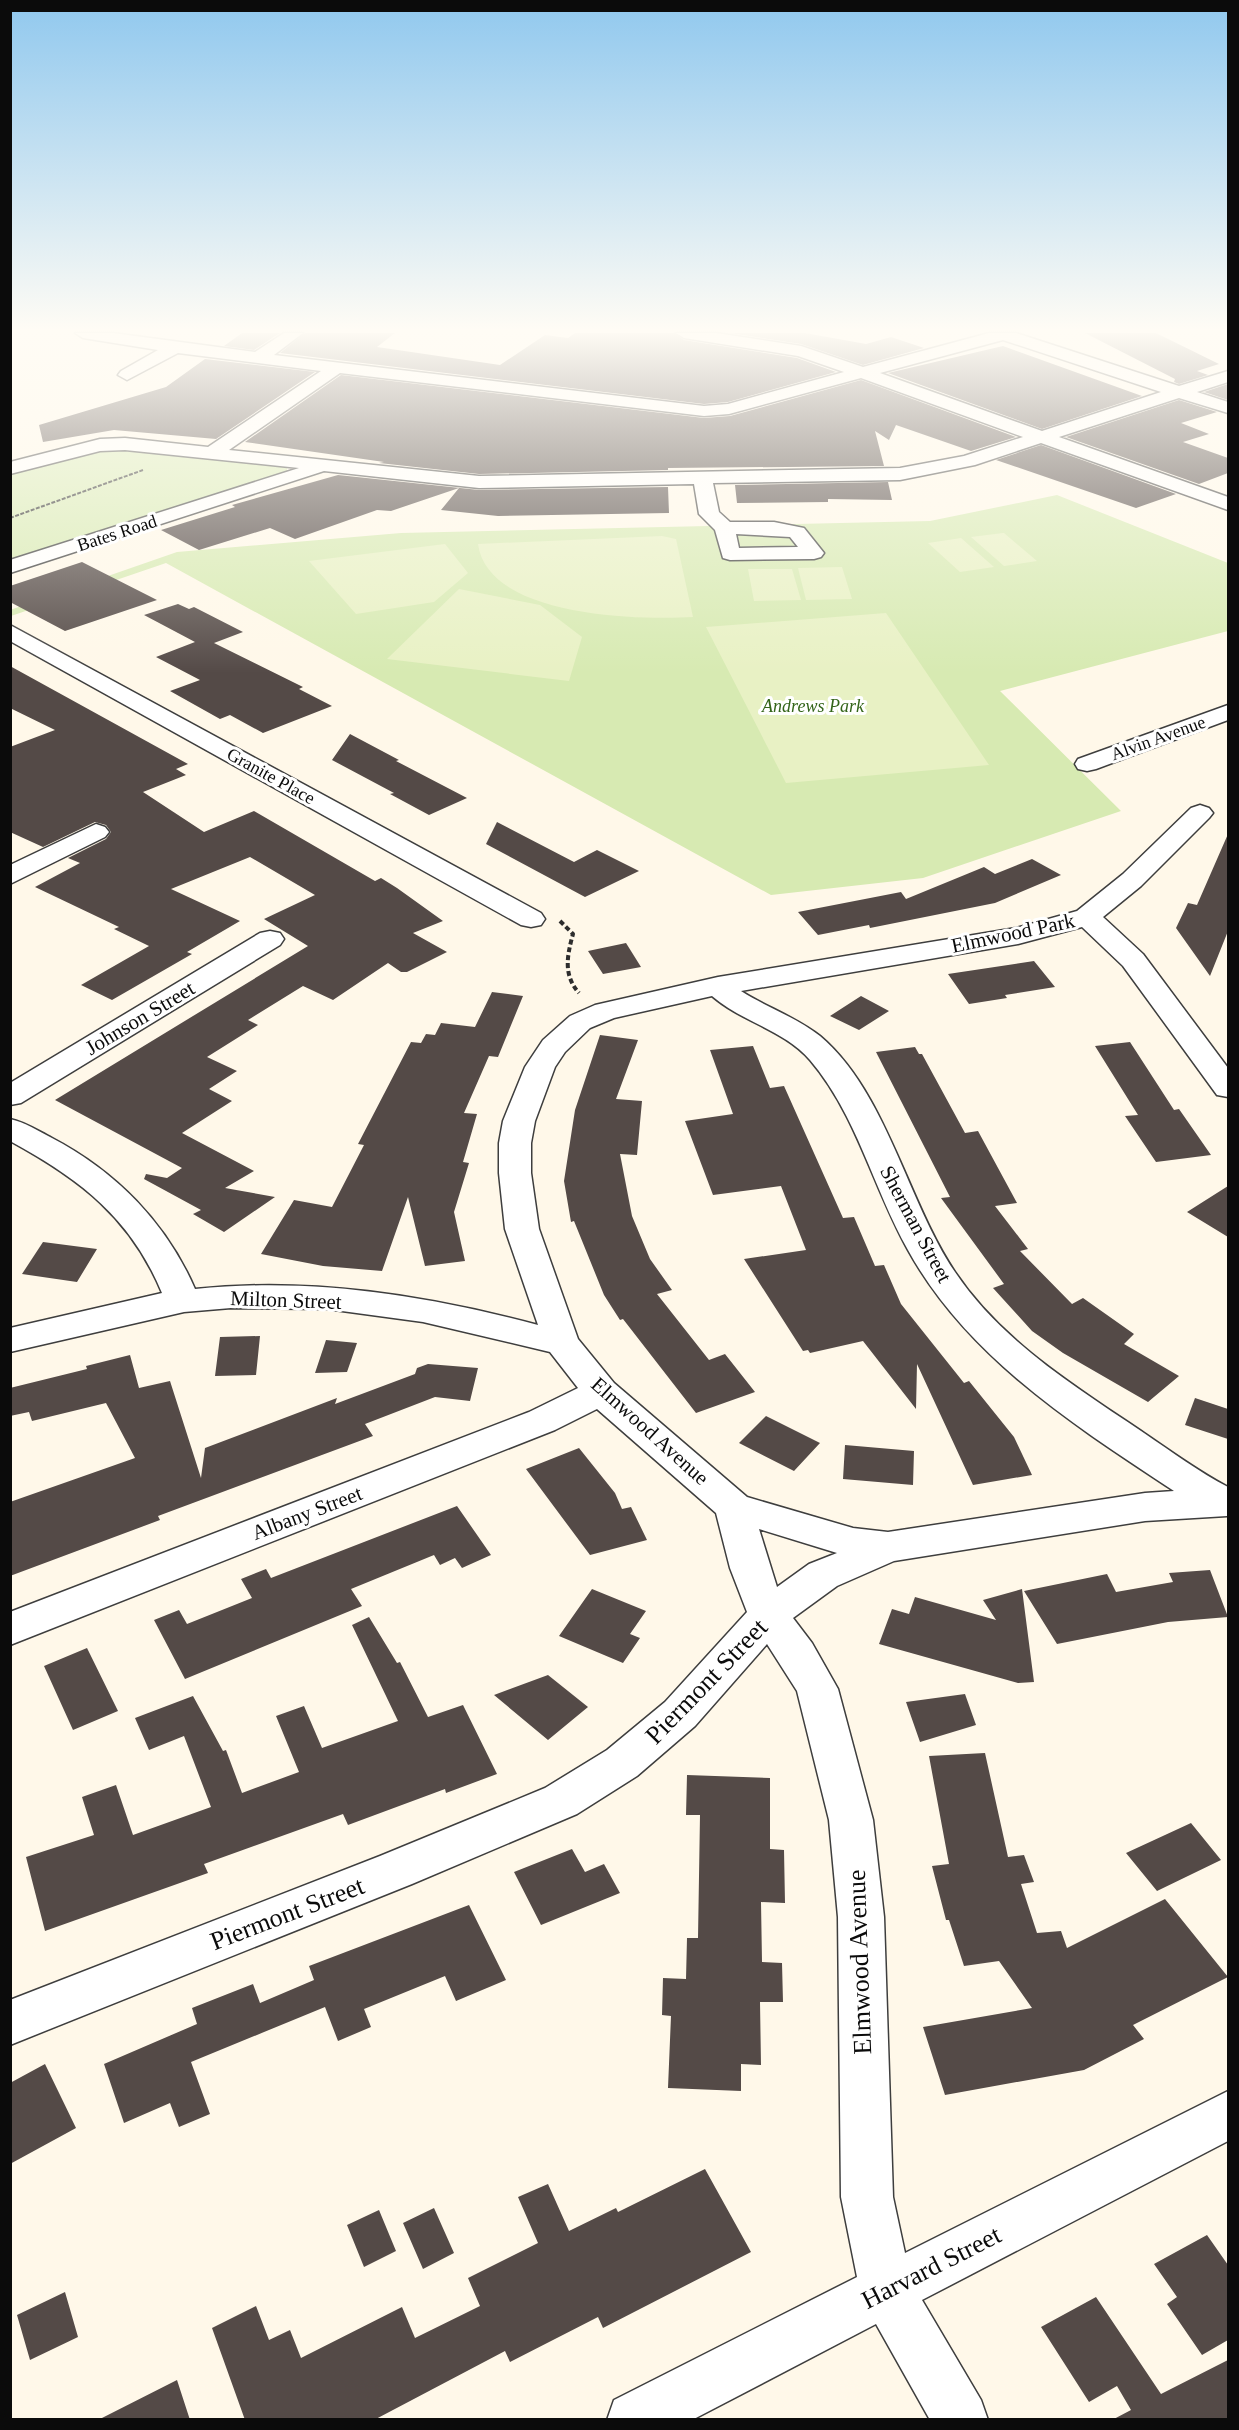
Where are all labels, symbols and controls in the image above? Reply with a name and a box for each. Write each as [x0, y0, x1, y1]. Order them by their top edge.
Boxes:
street label: Bates Road [75, 511, 159, 555]
park label: Andrews Park [761, 696, 865, 716]
street label: Alvin Avenue [1108, 712, 1208, 764]
street label: Granite Place [224, 744, 318, 808]
street label: Elmwood Park [949, 908, 1077, 958]
street label: Johnson Street [81, 976, 199, 1060]
street label: Sherman Street [875, 1161, 957, 1287]
street label: Milton Street [230, 1286, 342, 1314]
street label: Elmwood Avenue [586, 1372, 714, 1490]
street label: Albany Street [249, 1481, 366, 1545]
street label: Piermont Street [639, 1612, 774, 1750]
street label: Elmwood Avenue [842, 1869, 877, 2055]
street label: Piermont Street [206, 1871, 369, 1956]
street label: Harvard Street [857, 2220, 1006, 2315]

